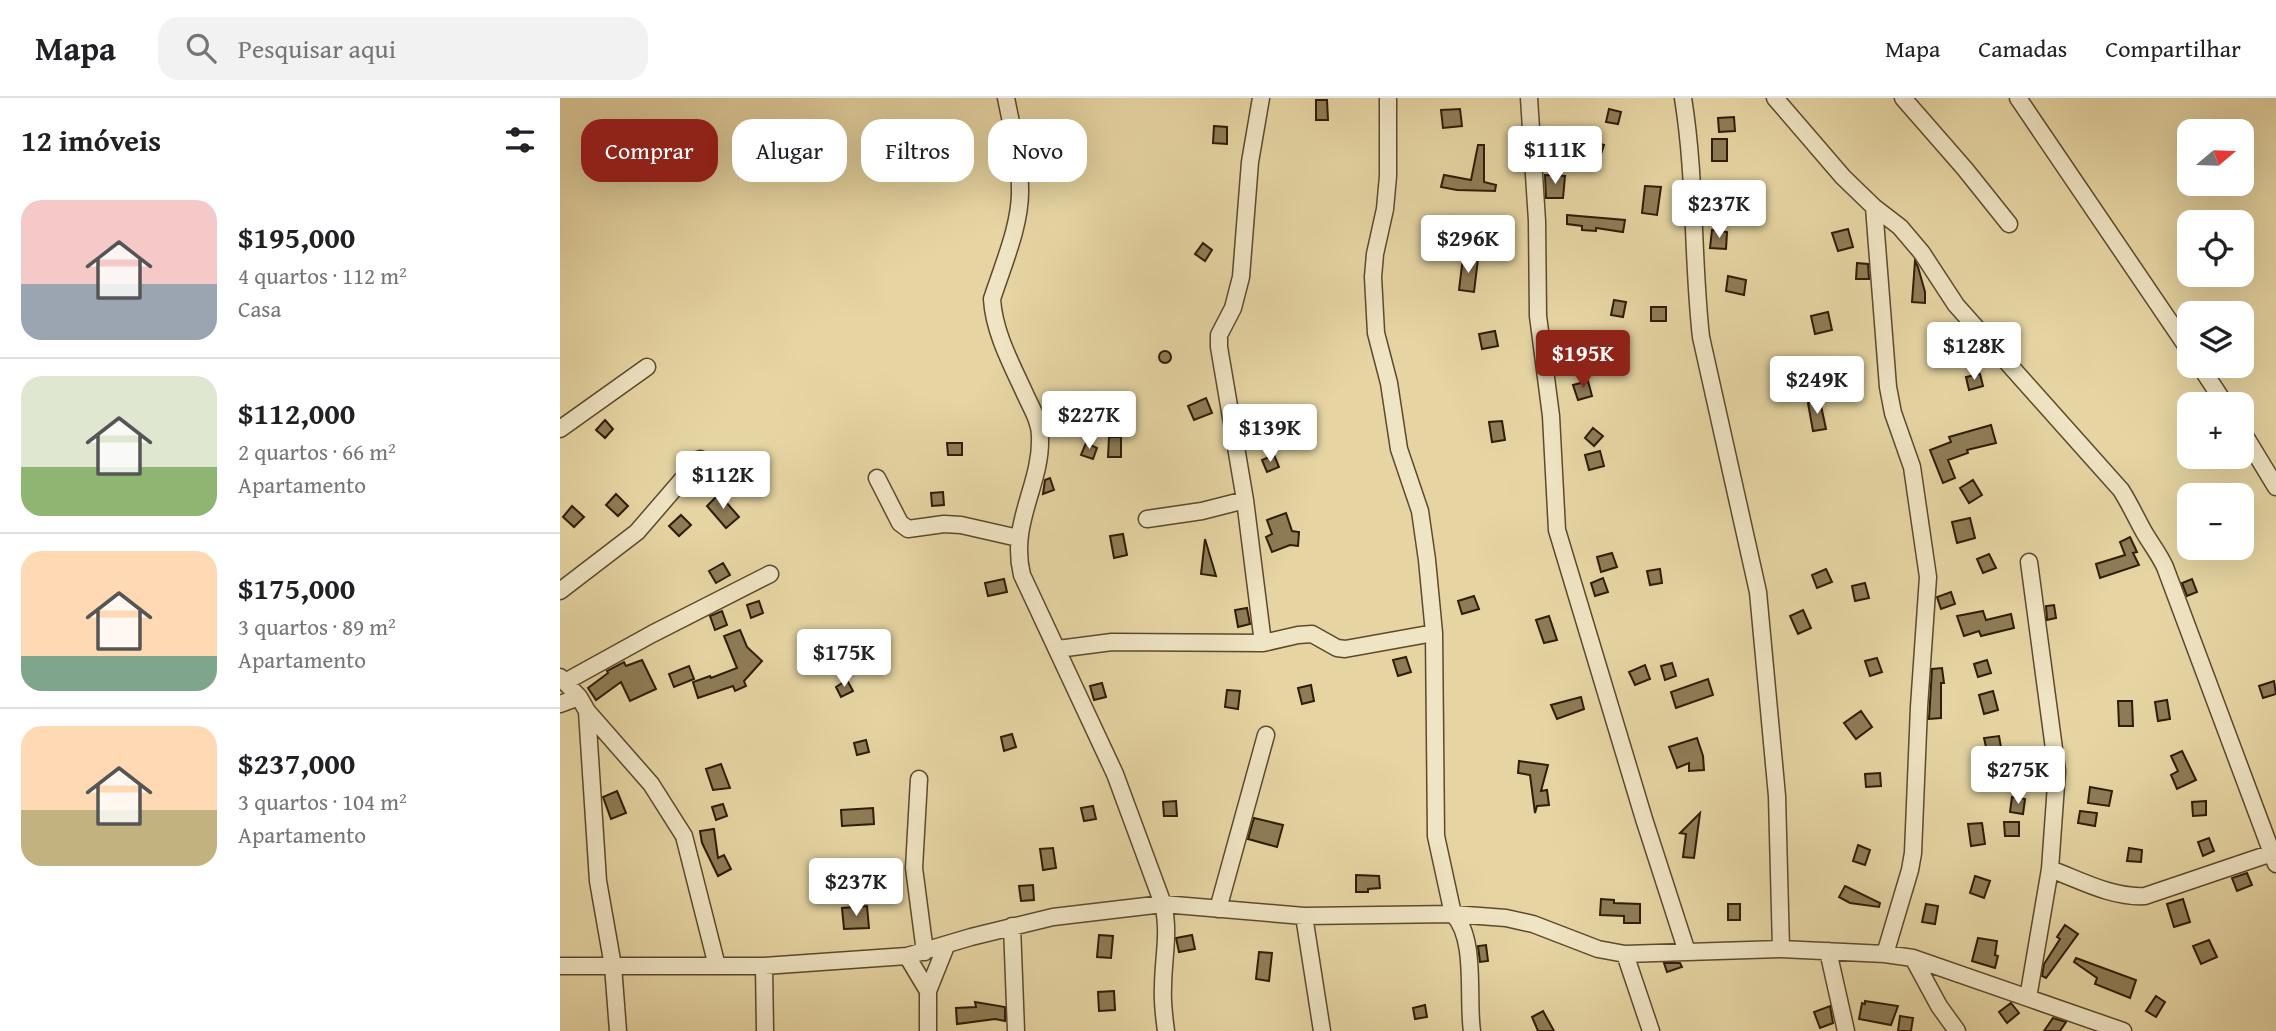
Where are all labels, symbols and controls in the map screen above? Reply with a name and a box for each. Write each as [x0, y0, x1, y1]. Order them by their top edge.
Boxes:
search box [158, 17, 648, 80]
text: Mapa [35, 24, 116, 72]
icon: search [182, 29, 220, 67]
text: Pesquisar aqui [238, 29, 396, 68]
text: Mapa [1885, 31, 1940, 66]
text: Camadas [1978, 31, 2067, 66]
text: Compartilhar [2105, 31, 2241, 66]
text: 12 imóveis [21, 118, 161, 162]
chip: Comprar [581, 119, 718, 182]
chip: Alugar [732, 119, 847, 182]
chip: Filtros [861, 119, 974, 182]
chip: Novo [988, 119, 1087, 182]
north arrow [2177, 119, 2254, 196]
map controls [2177, 119, 2254, 560]
icon: filters [501, 121, 539, 159]
pin: $111K [1506, 126, 1604, 186]
text: $111K [1524, 132, 1586, 165]
pin: $237K [1670, 180, 1768, 240]
text: $237K [1688, 186, 1750, 219]
button: locate [2177, 210, 2254, 287]
text: $195,000 [238, 215, 355, 259]
pin: $296K [1419, 216, 1517, 275]
text: $296K [1437, 221, 1499, 254]
icon: home [77, 228, 161, 312]
text: 4 quartos · 112 m² [238, 259, 407, 292]
text: Casa [238, 292, 281, 325]
button: layers [2177, 301, 2254, 378]
pin: $128K [1925, 322, 2023, 382]
text: $128K [1943, 328, 2005, 361]
pin: $195K [1534, 330, 1632, 390]
text: $195K [1552, 336, 1614, 369]
pin: $249K [1768, 356, 1866, 416]
text: $249K [1786, 362, 1848, 395]
text: $112,000 [238, 391, 355, 435]
pin: $227K [1040, 392, 1138, 451]
button: + [2177, 392, 2254, 469]
text: $227K [1058, 397, 1120, 430]
icon: home [77, 404, 161, 488]
pin: $139K [1221, 404, 1319, 464]
text: $139K [1239, 410, 1301, 443]
text: 2 quartos · 66 m² [238, 435, 396, 468]
pin: $112K [674, 452, 772, 511]
text: $112K [692, 457, 754, 490]
text: Apartamento [238, 468, 366, 501]
button: − [2177, 483, 2254, 560]
text: $175,000 [238, 566, 355, 610]
icon: home [77, 579, 161, 663]
text: 3 quartos · 89 m² [238, 610, 396, 643]
pin: $175K [795, 630, 893, 689]
text: $175K [813, 635, 875, 668]
text: Apartamento [238, 643, 366, 676]
text: $237,000 [238, 741, 355, 785]
pin: $275K [1969, 746, 2067, 806]
text: $275K [1987, 752, 2049, 785]
icon: home [77, 754, 161, 838]
text: 3 quartos · 104 m² [238, 785, 407, 818]
text: Apartamento [238, 818, 366, 851]
pin: $237K [807, 858, 905, 918]
text: $237K [825, 864, 887, 897]

